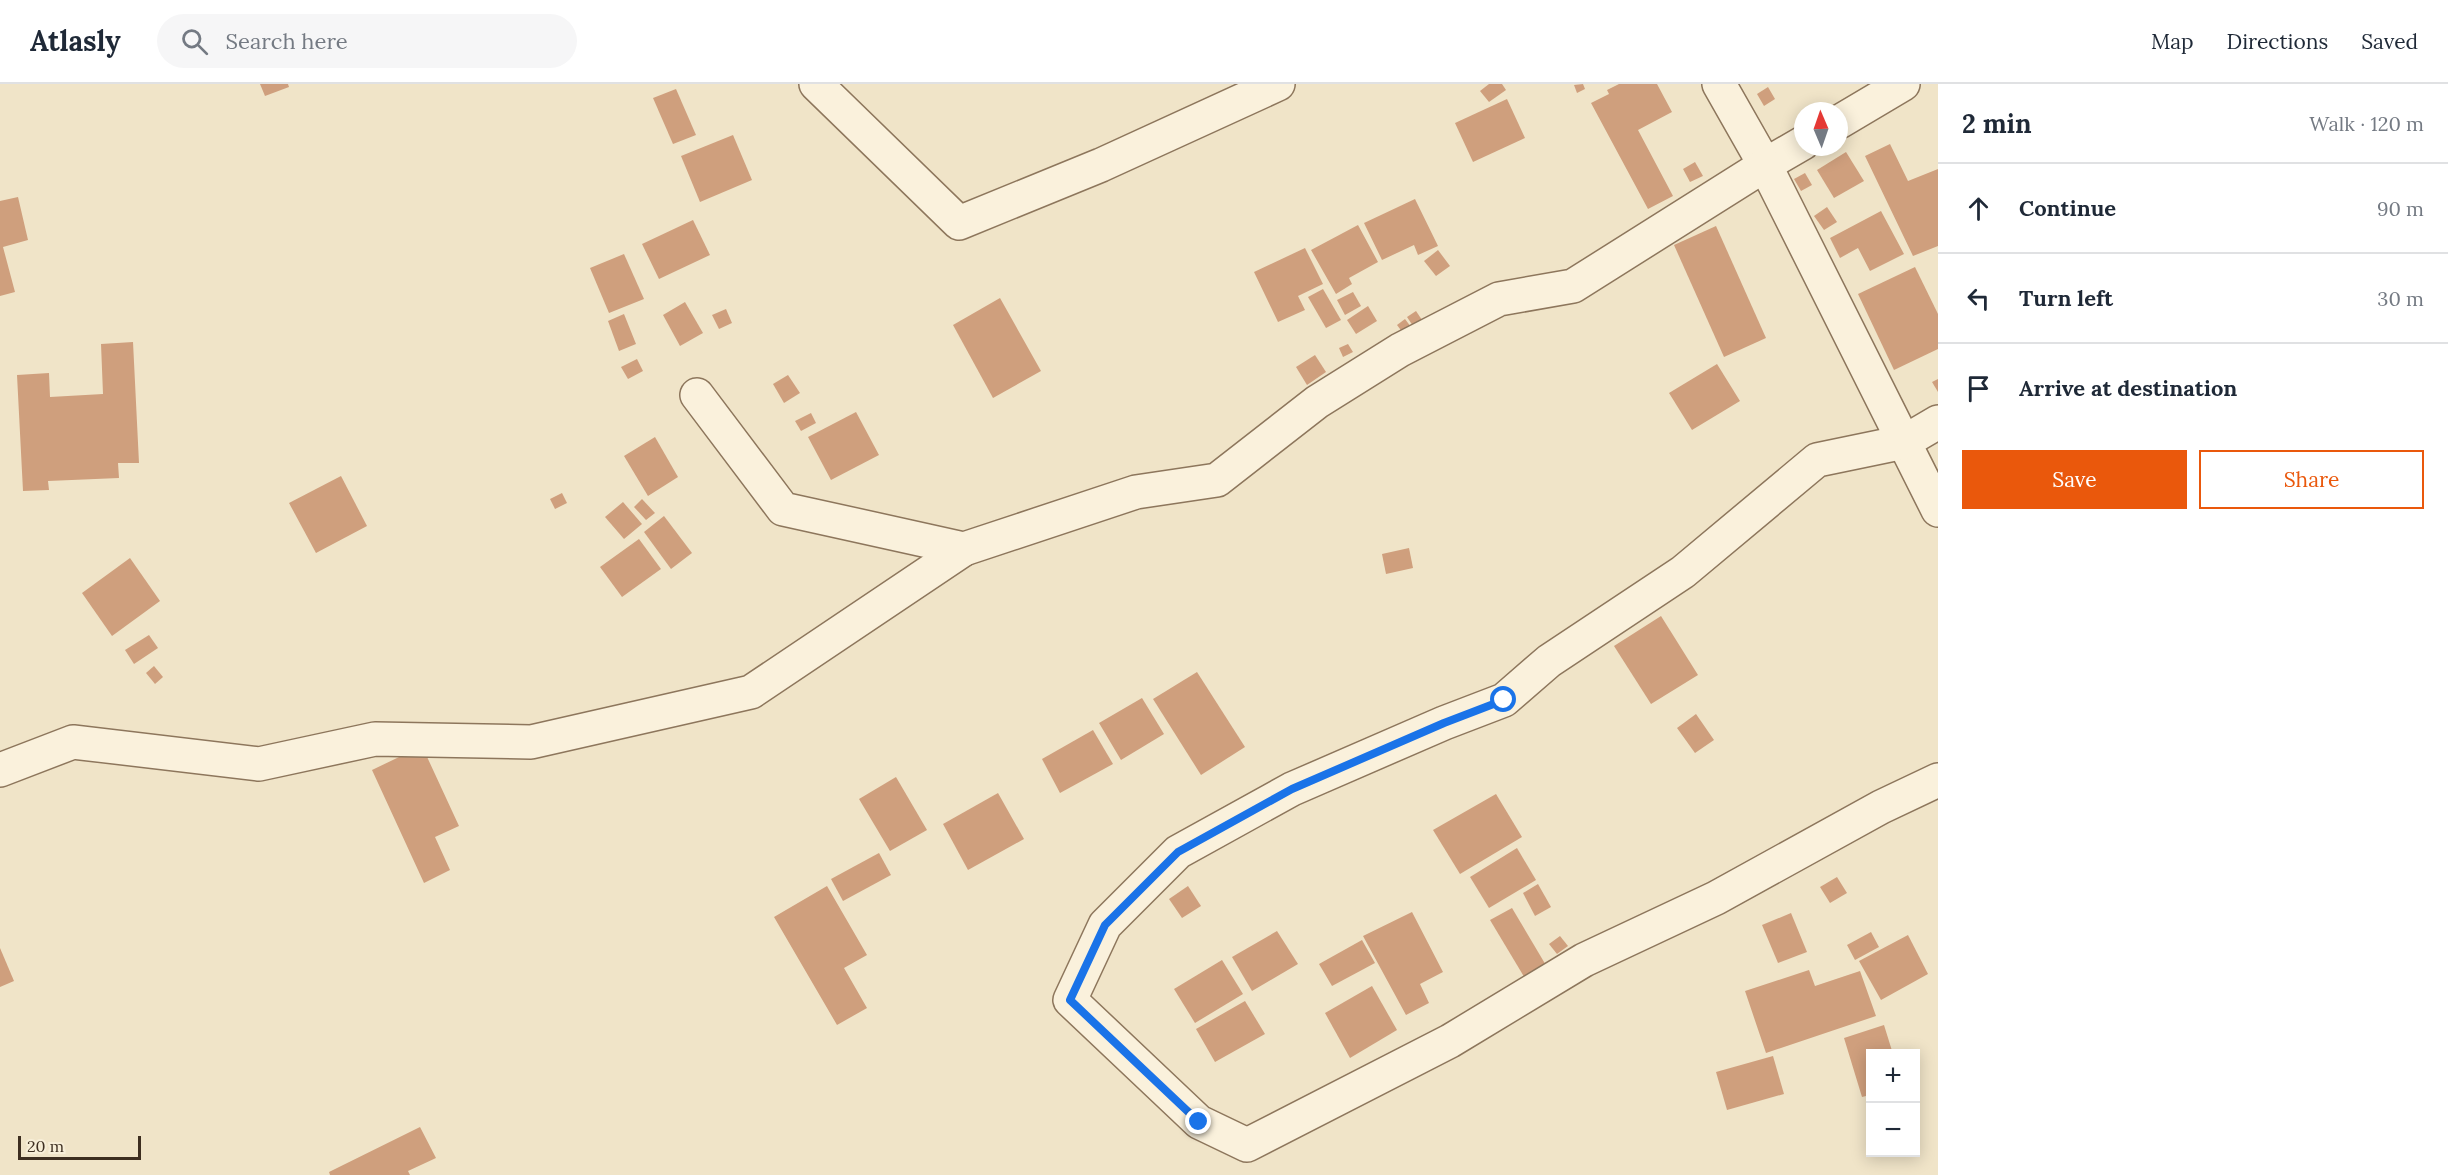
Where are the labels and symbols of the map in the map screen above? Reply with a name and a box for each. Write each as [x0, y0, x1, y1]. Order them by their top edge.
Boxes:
north arrow [1794, 102, 1848, 156]
route start [1490, 686, 1516, 712]
route end [1185, 1108, 1211, 1134]
scale bar [18, 1133, 141, 1160]

